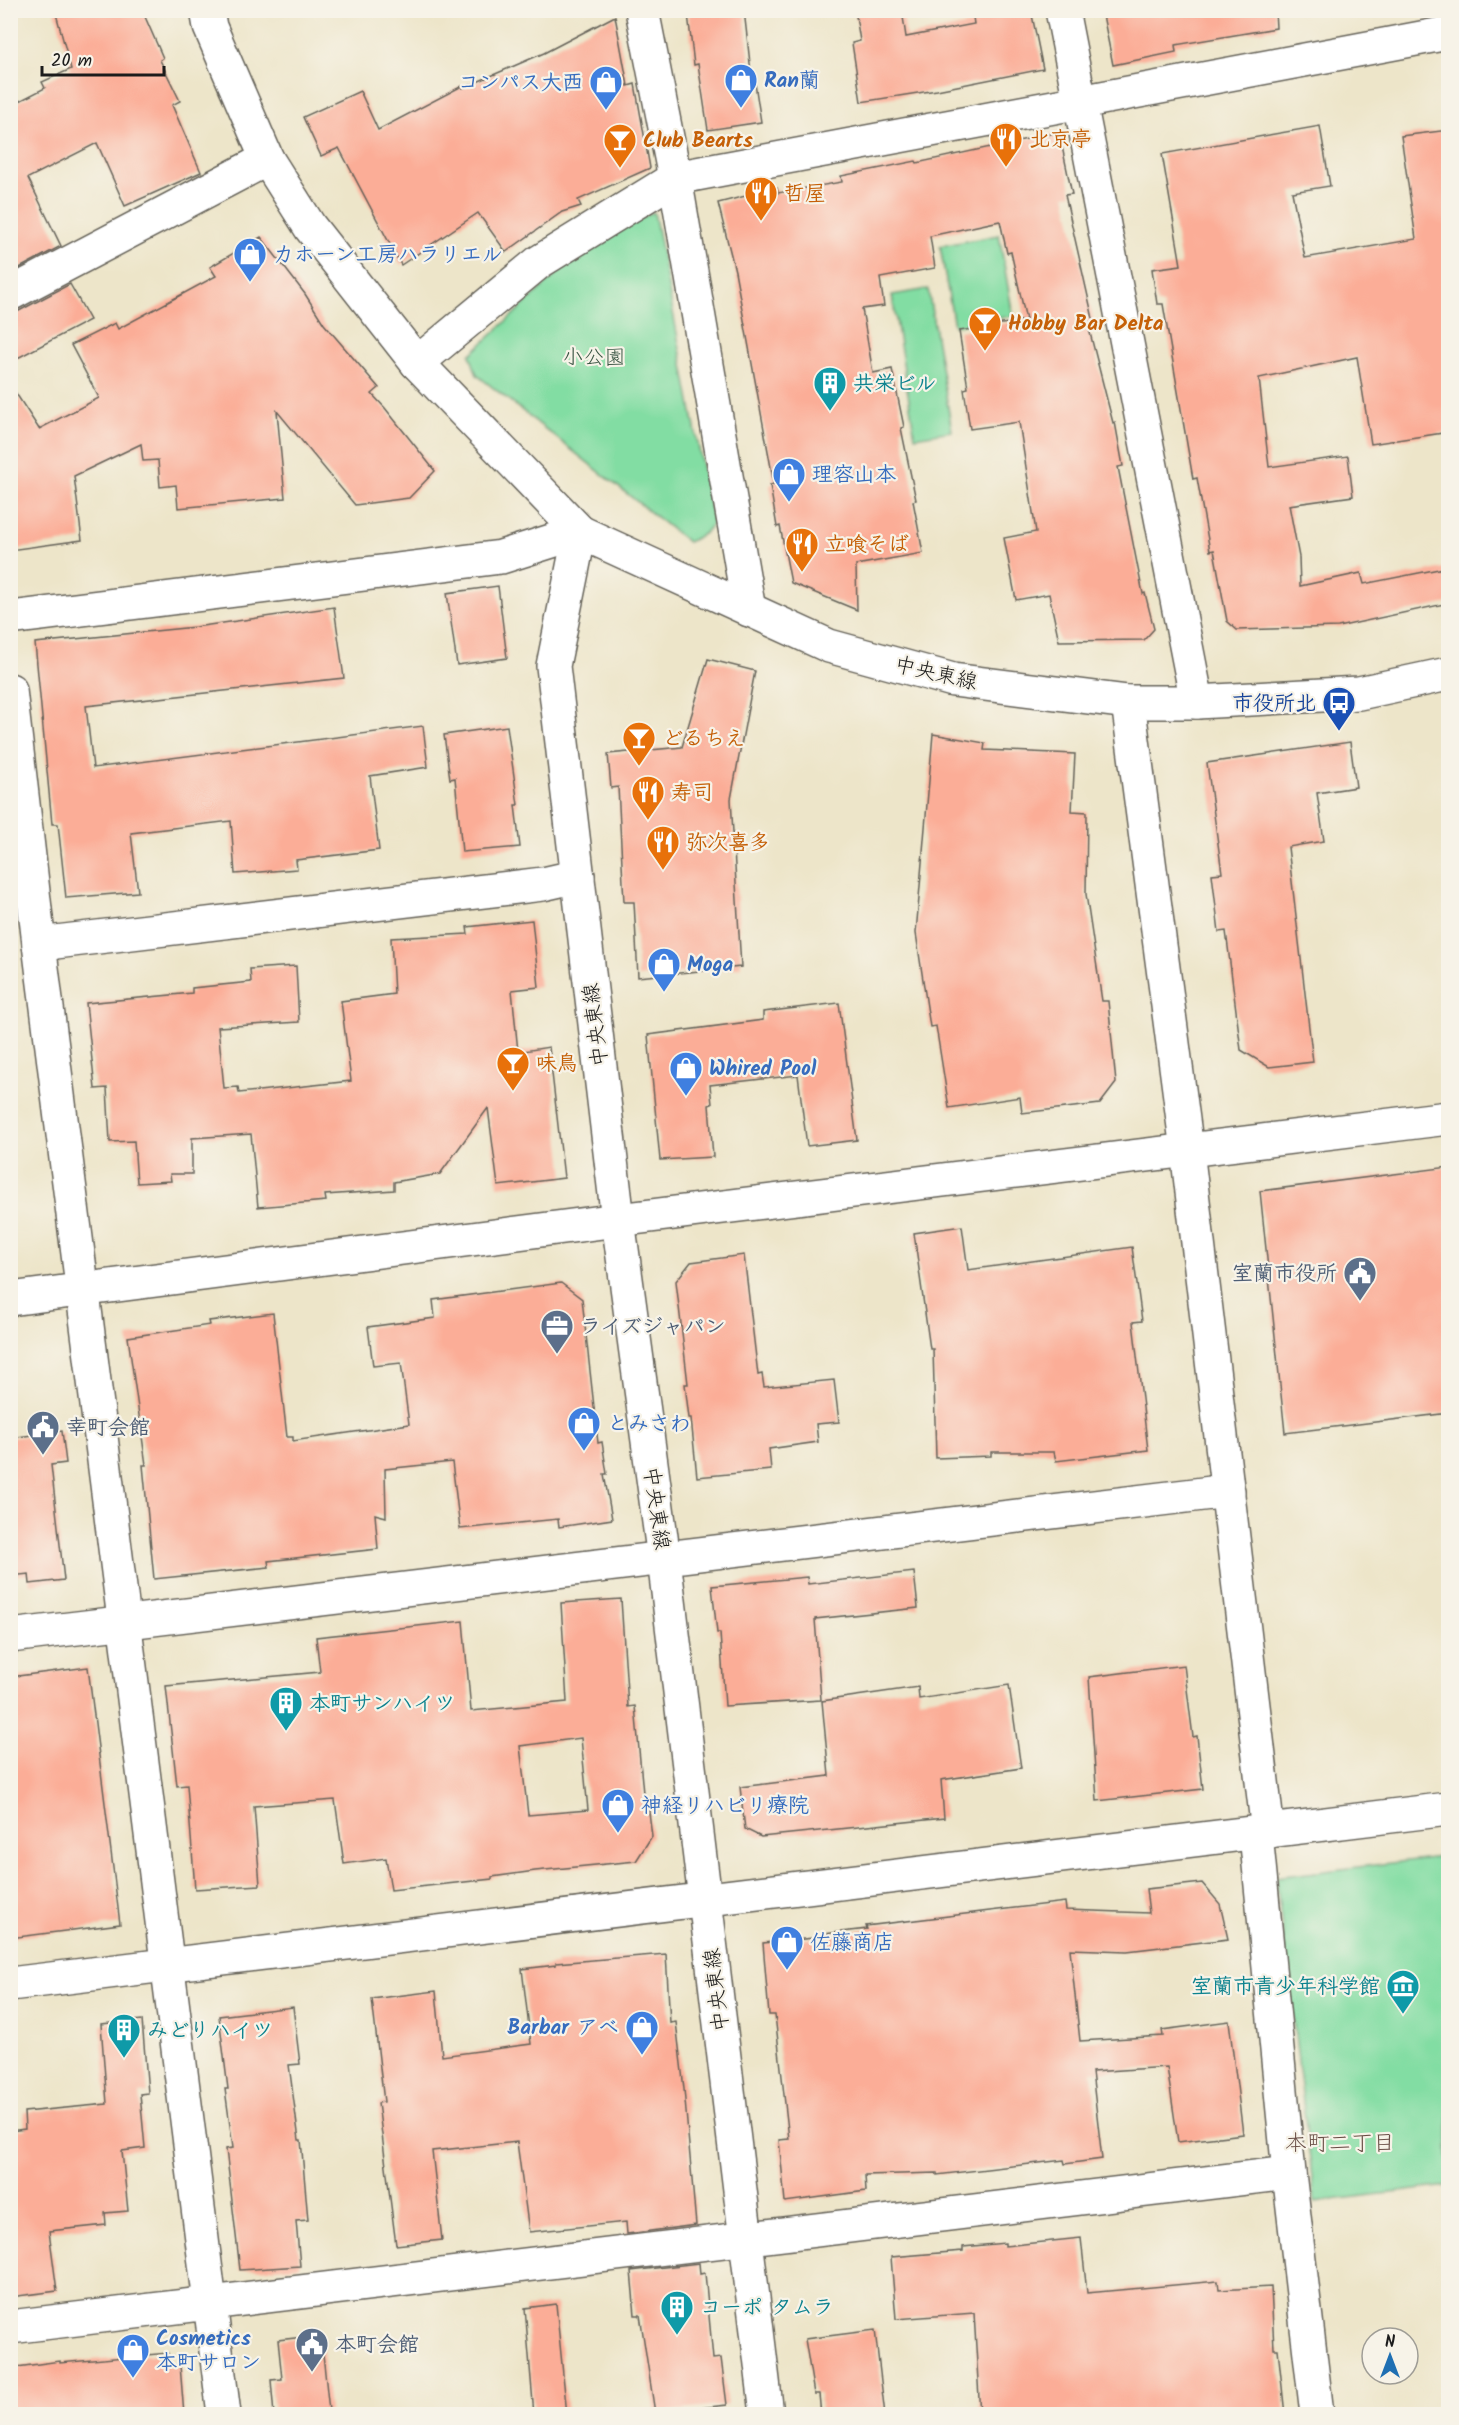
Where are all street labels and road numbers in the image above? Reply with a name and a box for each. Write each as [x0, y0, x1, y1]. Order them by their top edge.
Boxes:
street label: 中央東線 [891, 649, 980, 700]
street label: 中央東線 [575, 981, 618, 1069]
street label: 中央東線 [633, 1464, 678, 1552]
street label: 中央東線 [696, 1946, 739, 2034]

